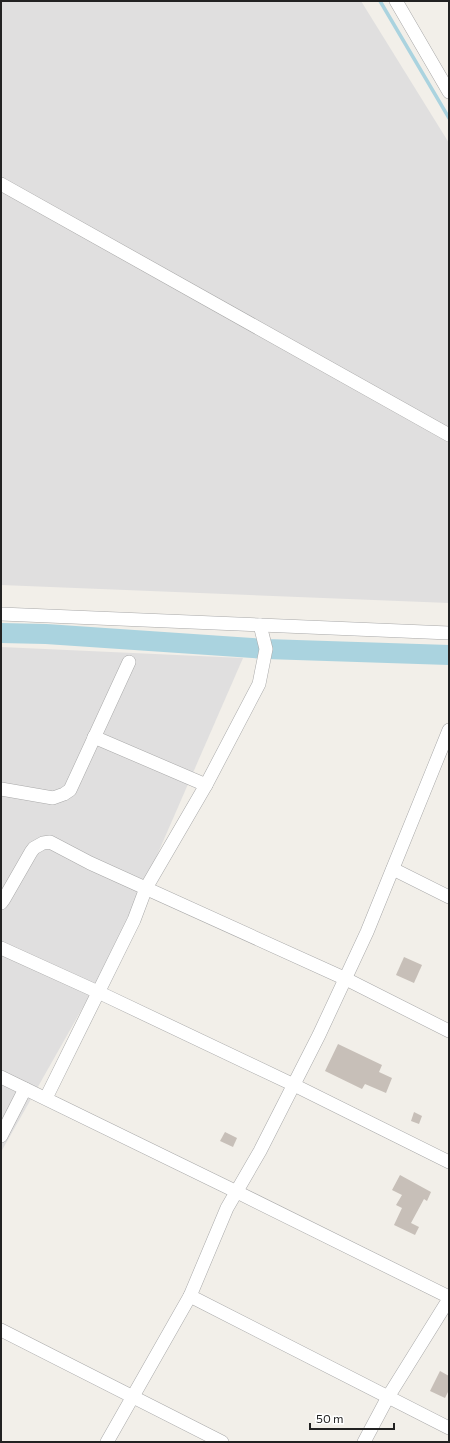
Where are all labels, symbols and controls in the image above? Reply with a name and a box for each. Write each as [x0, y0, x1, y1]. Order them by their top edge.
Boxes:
scale bar [310, 1405, 394, 1431]
text: 50 m [316, 1411, 344, 1425]

